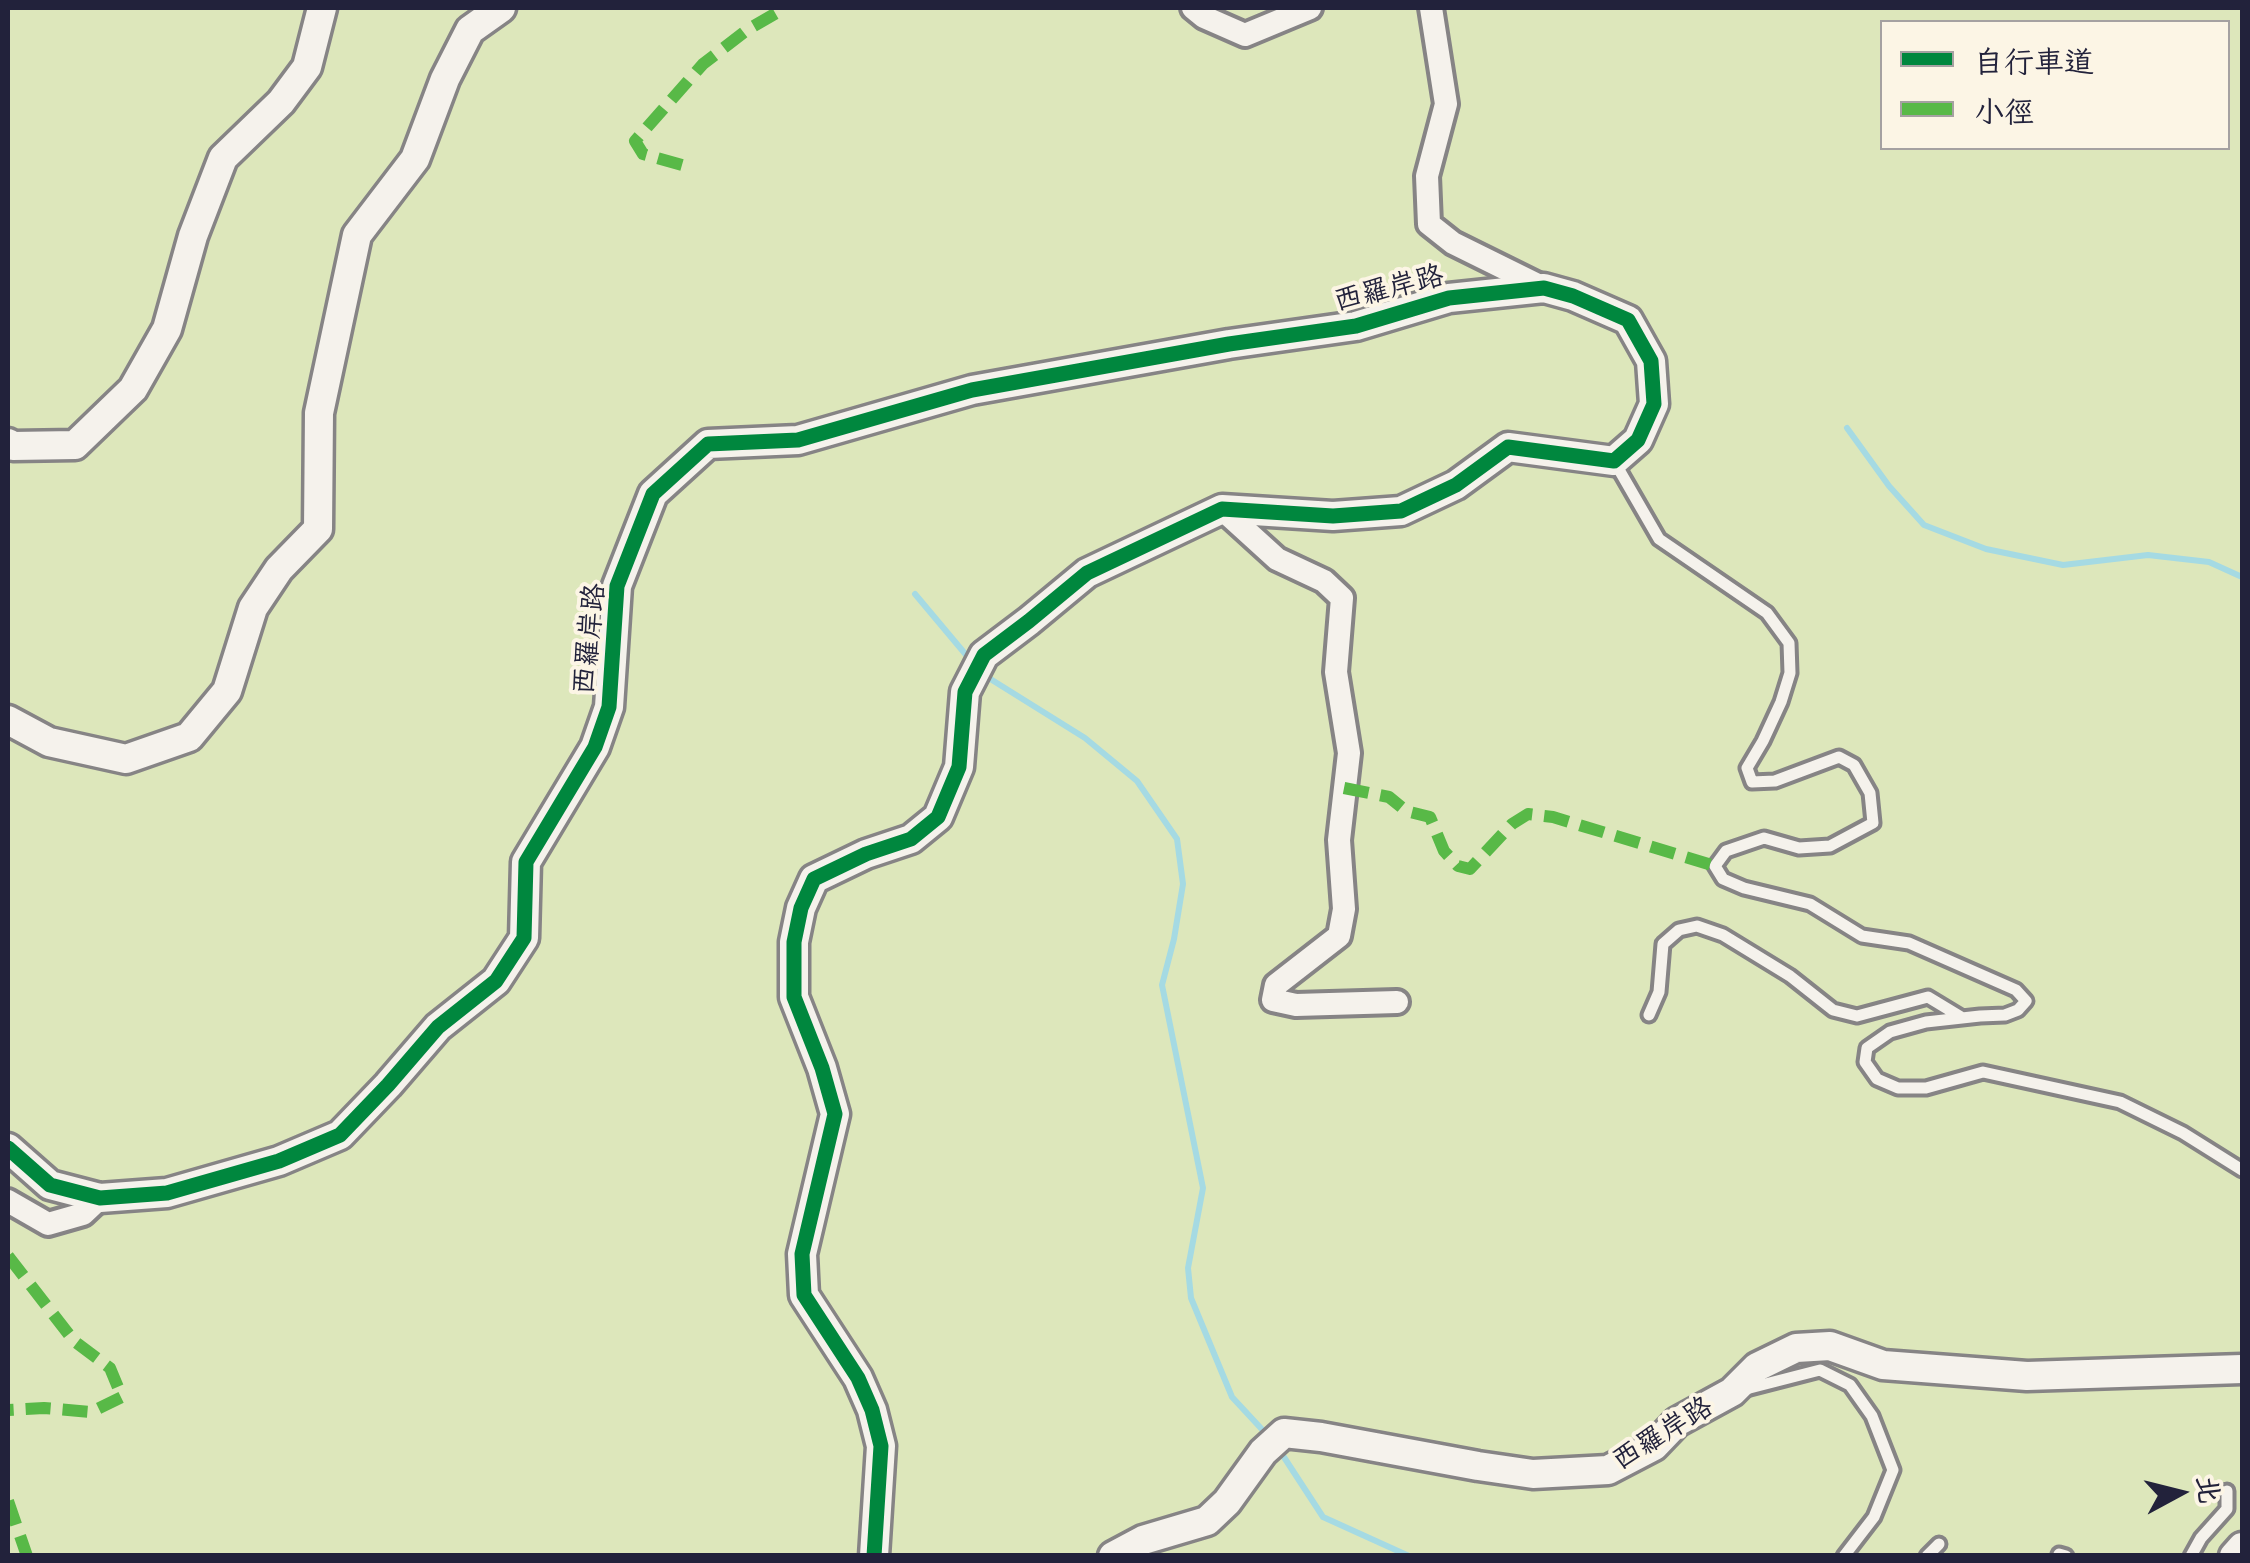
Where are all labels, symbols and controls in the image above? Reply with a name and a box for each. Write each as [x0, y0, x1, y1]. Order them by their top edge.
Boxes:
legend [1880, 20, 2230, 150]
text: 自行車道 [1974, 37, 2094, 82]
text: 小徑 [1974, 87, 2034, 132]
street label: 西羅岸路 [1331, 259, 1447, 319]
street label: 西羅岸路 [567, 582, 613, 696]
street label: 西羅岸路 [1607, 1390, 1719, 1478]
north arrow [2130, 1443, 2230, 1543]
text: 北 [2187, 1473, 2233, 1506]

